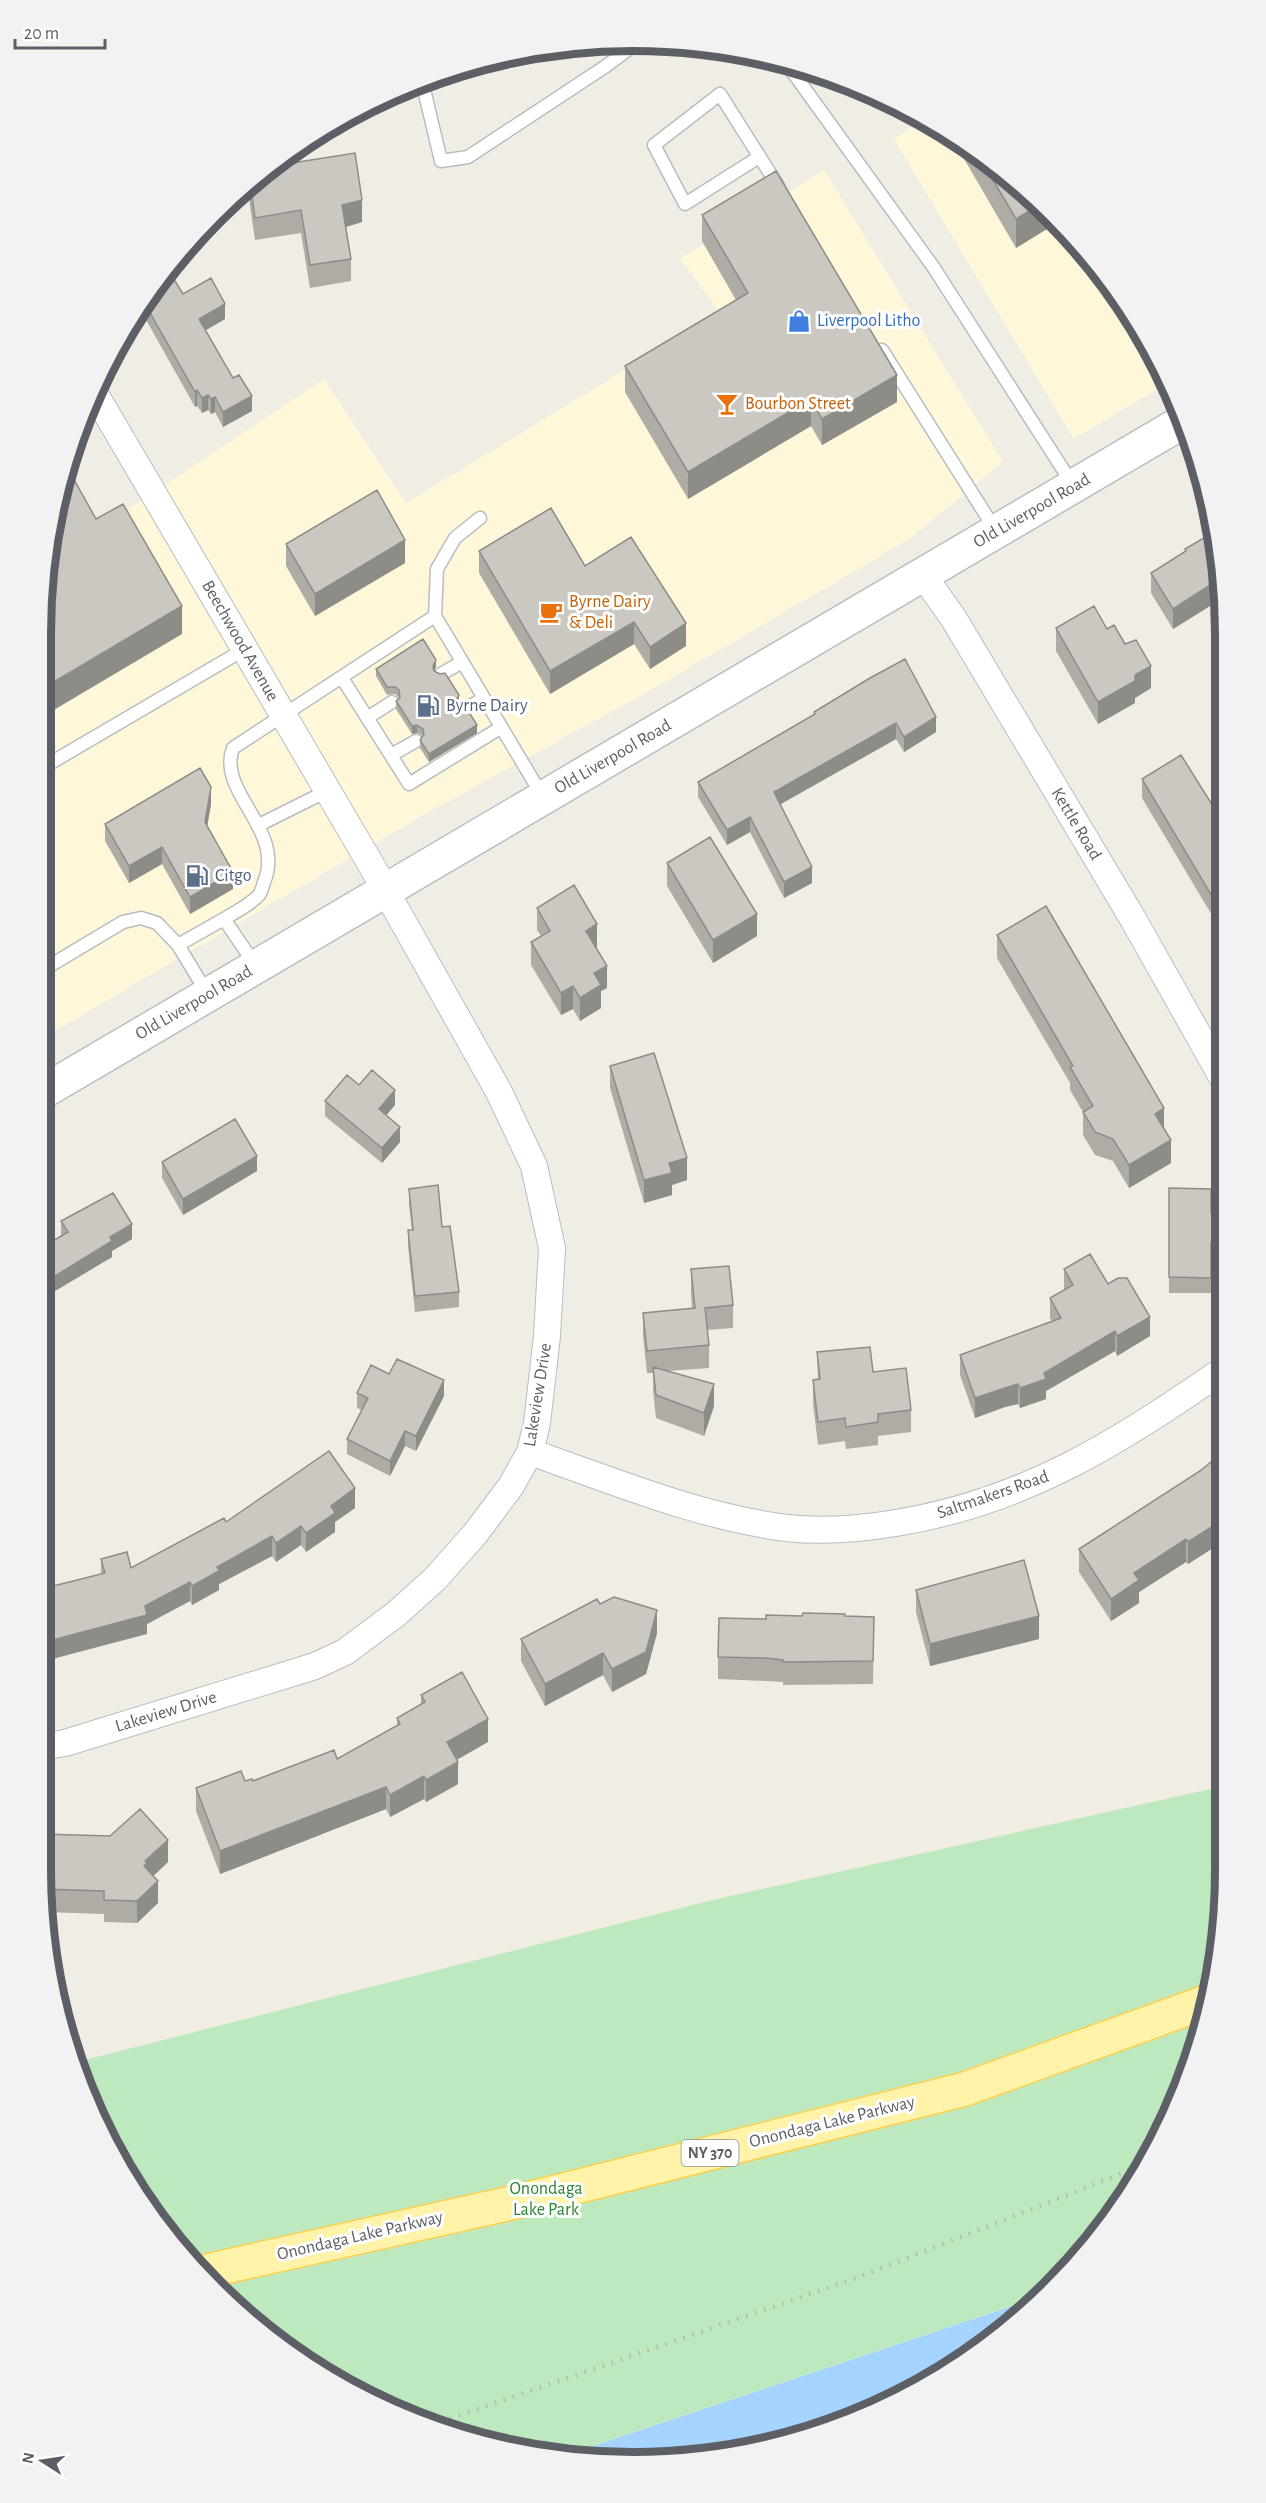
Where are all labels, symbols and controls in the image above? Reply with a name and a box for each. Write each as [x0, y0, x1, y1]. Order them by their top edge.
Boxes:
scale bar [15, 12, 105, 50]
text: 20 m [24, 25, 59, 43]
shop icon: Liverpool Litho [786, 308, 812, 334]
place label: Liverpool Litho [817, 312, 920, 330]
bar icon: Bourbon Street [714, 391, 740, 417]
place label: Bourbon Street [745, 395, 851, 413]
street label: Old Liverpool Road [971, 470, 1093, 552]
street label: Beechwood Avenue [198, 577, 282, 705]
place label: Byrne Dairy & Deli [569, 593, 651, 632]
cafe icon: Byrne Dairy & Deli [538, 599, 564, 625]
fuel station icon: Byrne Dairy [415, 693, 441, 719]
place label: Byrne Dairy [446, 697, 528, 715]
street label: Old Liverpool Road [552, 716, 674, 798]
street label: Kettle Road [1047, 785, 1105, 863]
fuel station icon: Citgo [184, 863, 210, 889]
place label: Citgo [215, 867, 252, 885]
street label: Old Liverpool Road [133, 962, 255, 1044]
street label: Lakeview Drive [521, 1342, 555, 1448]
street label: Saltmakers Road [935, 1467, 1051, 1523]
street label: Lakeview Drive [113, 1688, 219, 1736]
street label: Onondaga Lake Parkway [747, 2093, 917, 2151]
road number: NY 370 [682, 2140, 738, 2166]
park label: Onondaga Lake Park [509, 2180, 583, 2219]
street label: Onondaga Lake Parkway [275, 2208, 445, 2264]
north arrow [12, 2431, 72, 2491]
text: N [19, 2451, 37, 2465]

